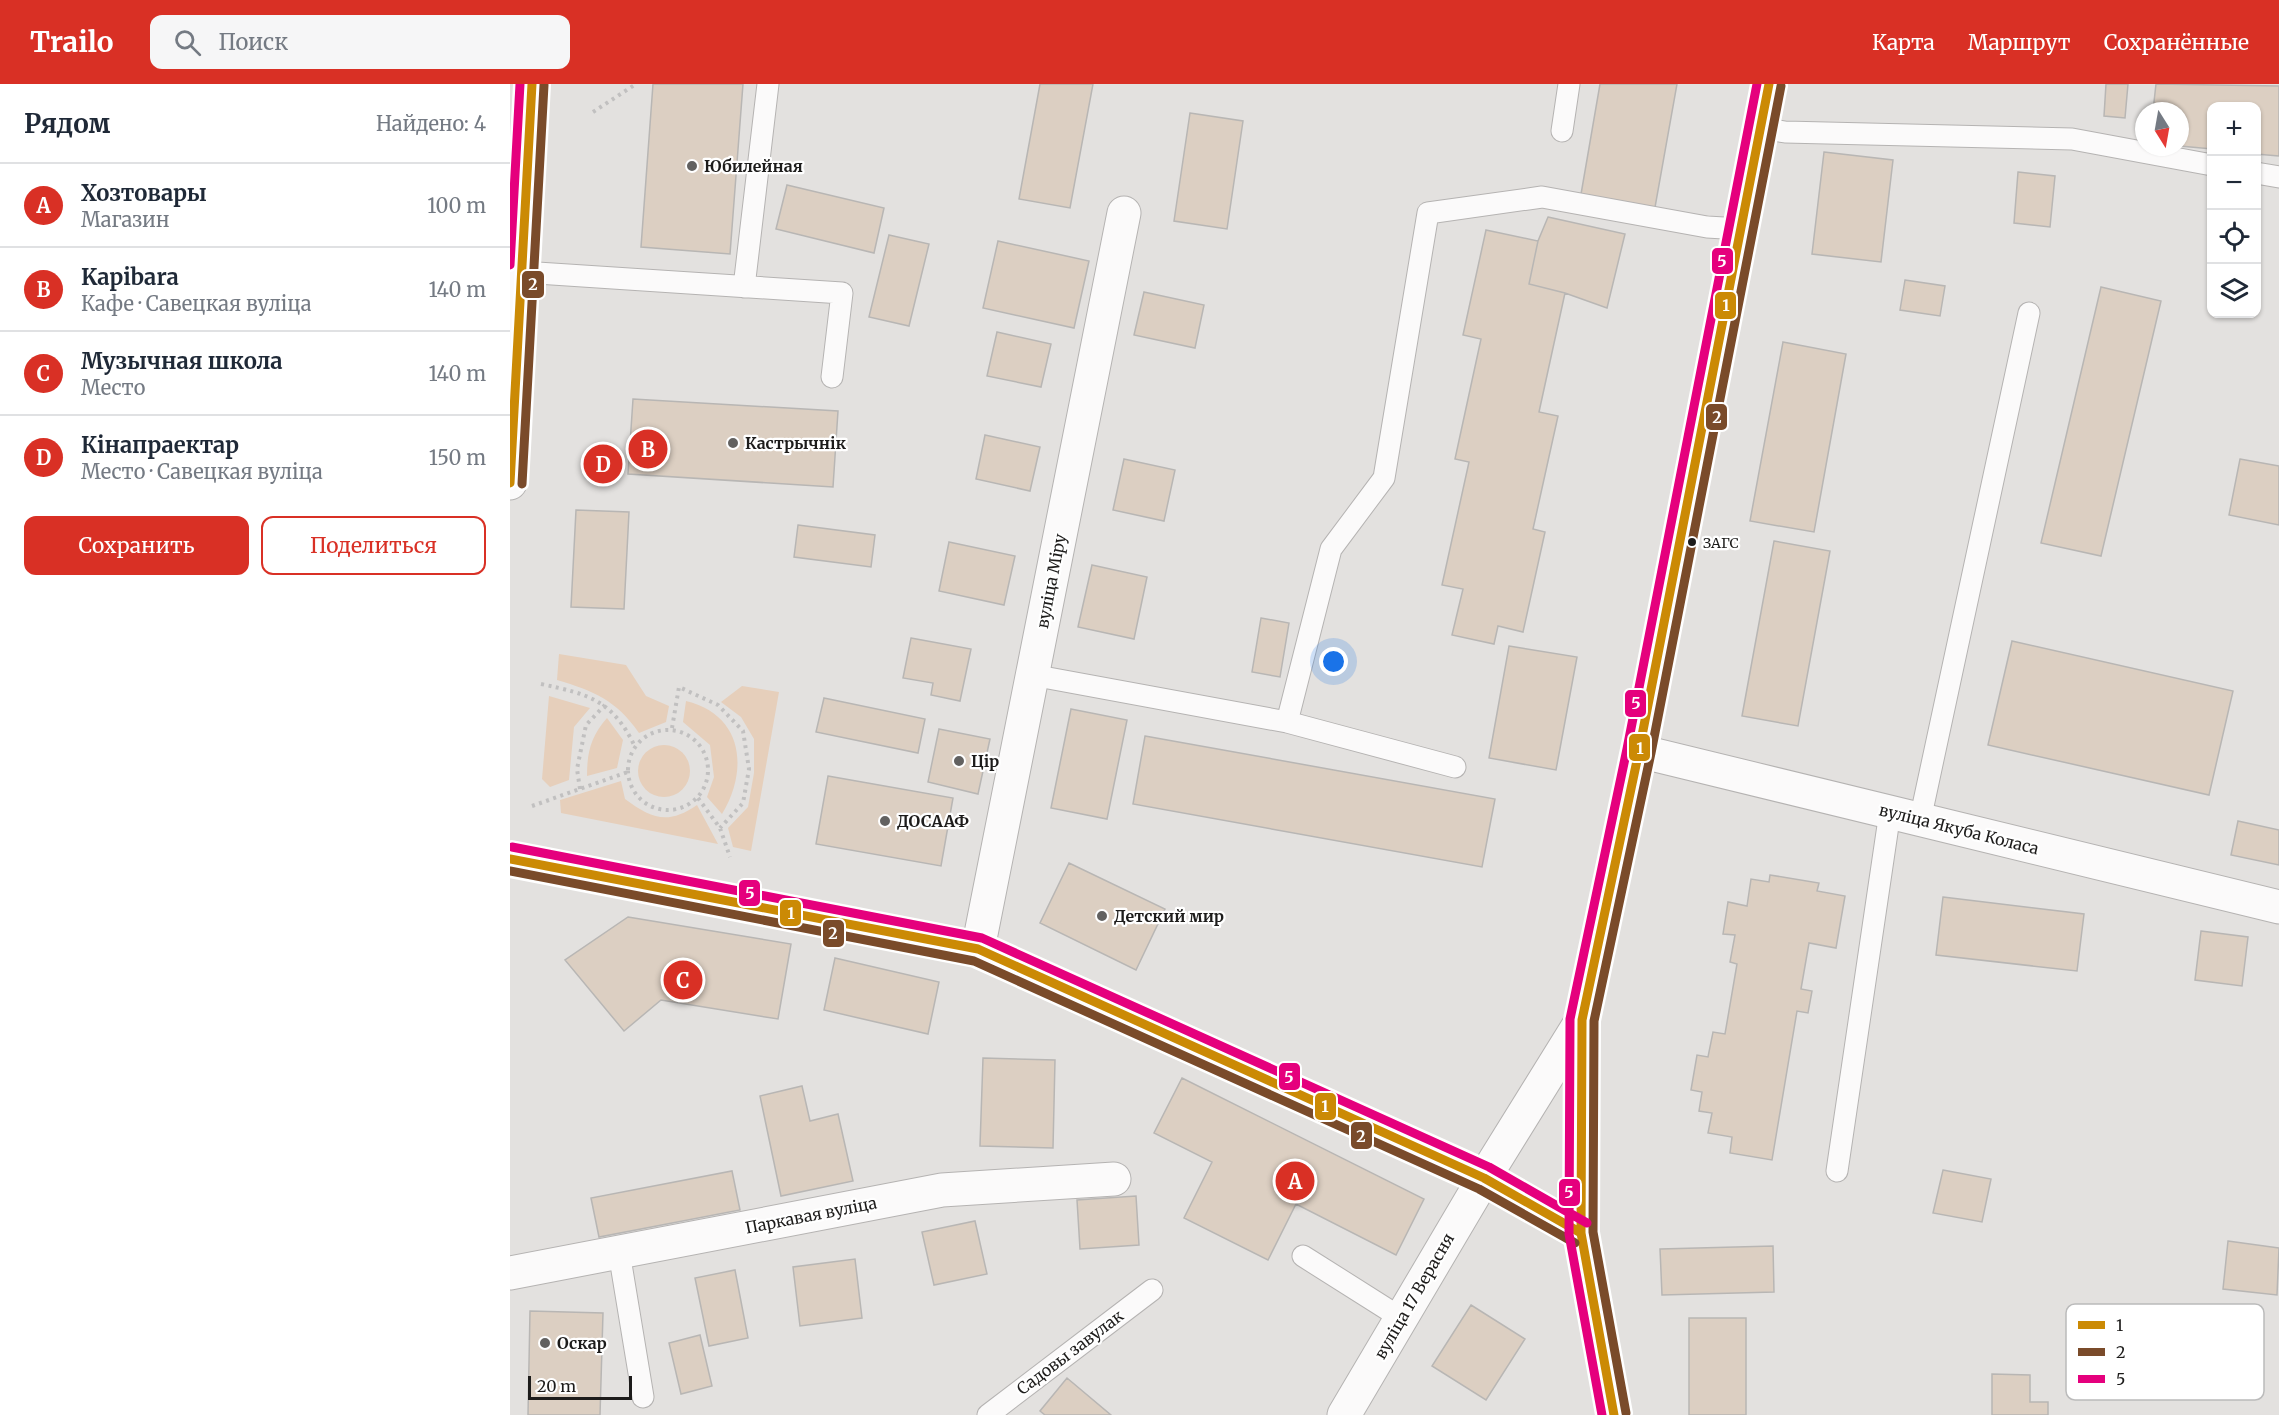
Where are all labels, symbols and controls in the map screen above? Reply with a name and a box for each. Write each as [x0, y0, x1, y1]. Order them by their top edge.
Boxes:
search box [150, 15, 570, 69]
text: Trailo [30, 24, 114, 60]
icon: search [171, 26, 204, 59]
text: Поиск [219, 28, 288, 56]
text: Карта [1872, 29, 1935, 56]
text: Маршрут [1968, 29, 2071, 56]
text: Сохранённые [2104, 29, 2249, 56]
north arrow [2135, 102, 2189, 156]
map controls [2207, 102, 2261, 318]
button: + [2207, 102, 2261, 156]
text: Рядом [24, 107, 110, 140]
text: Найдено: 4 [376, 111, 486, 136]
place label: Юбилейная [704, 156, 803, 176]
button: − [2207, 156, 2261, 210]
marker: Юбилейная [685, 159, 699, 173]
text: Хозтовары [81, 179, 207, 207]
text: A [36, 193, 51, 218]
text: 100 m [427, 193, 486, 218]
text: Магазин [81, 207, 170, 232]
button: locate [2207, 210, 2261, 264]
line badge: 5 [1711, 247, 1734, 275]
text: 5 [1717, 251, 1727, 271]
text: Kapibara [81, 263, 179, 291]
button: layers [2207, 264, 2261, 318]
line badge: 2 [521, 270, 545, 299]
text: 2 [528, 274, 538, 294]
text: B [37, 277, 50, 302]
text: 140 m [429, 277, 486, 302]
text: Кафе · Савецкая вуліца [81, 291, 311, 316]
line badge: 1 [1714, 291, 1737, 320]
text: 1 [1722, 295, 1730, 315]
text: Музычная школа [81, 347, 283, 375]
text: C [37, 361, 50, 386]
text: 140 m [429, 361, 486, 386]
text: Место [81, 375, 145, 400]
line badge: 2 [1705, 403, 1728, 431]
text: 2 [1712, 407, 1722, 427]
pin: B [628, 426, 668, 472]
text: Кінапраектар [81, 431, 239, 459]
place label: Кастрычнік [745, 433, 846, 453]
marker: Кастрычнік [726, 436, 740, 450]
pin: D [584, 442, 622, 487]
text: D [36, 445, 51, 470]
text: 150 m [429, 445, 486, 470]
text: Место · Савецкая вуліца [81, 459, 323, 484]
button: Сохранить [24, 516, 249, 575]
button: Поделиться [261, 516, 486, 575]
street label: вуліца Міру [1032, 531, 1070, 630]
place label: ЗАГС [1703, 534, 1739, 552]
marker: ЗАГС [1686, 536, 1698, 548]
your location [1319, 647, 1348, 676]
line badge: 5 [1624, 689, 1647, 718]
text: 5 [1631, 693, 1641, 713]
line badge: 1 [1628, 733, 1651, 762]
text: 1 [1636, 738, 1644, 758]
place label: Цір [971, 751, 999, 771]
marker: Цір [952, 754, 966, 768]
street label: вуліца Якуба Коласа [1877, 799, 2041, 859]
place label: ДОСААФ [897, 811, 969, 831]
marker: ДОСААФ [878, 814, 892, 828]
line badge: 5 [738, 879, 761, 907]
text: 5 [745, 883, 755, 903]
line badge: 1 [779, 899, 802, 927]
text: 1 [787, 903, 795, 923]
place label: Детский мир [1114, 906, 1224, 926]
marker: Детский мир [1095, 909, 1109, 923]
line badge: 2 [822, 919, 845, 948]
text: 2 [828, 923, 838, 943]
pin: C [664, 958, 702, 1002]
line badge: 5 [1278, 1062, 1301, 1091]
text: 5 [1284, 1067, 1294, 1087]
line badge: 1 [1314, 1092, 1337, 1121]
text: 1 [1321, 1096, 1329, 1116]
line badge: 2 [1350, 1121, 1373, 1150]
text: 2 [1356, 1126, 1366, 1146]
pin: A [1276, 1158, 1314, 1204]
line badge: 5 [1558, 1178, 1581, 1207]
text: 5 [1564, 1182, 1574, 1202]
street label: Паркавая вуліца [743, 1192, 879, 1238]
street label: вуліца 17 Верасня [1370, 1229, 1458, 1363]
legend [2066, 1304, 2264, 1400]
street label: Садовы завулак [1013, 1305, 1127, 1399]
text: 1 [2116, 1315, 2123, 1335]
place label: Оскар [557, 1333, 607, 1353]
marker: Оскар [538, 1336, 552, 1350]
text: 2 [2116, 1342, 2126, 1362]
text: 5 [2116, 1369, 2125, 1389]
scale bar [528, 1373, 632, 1400]
text: 20 m [537, 1376, 576, 1396]

